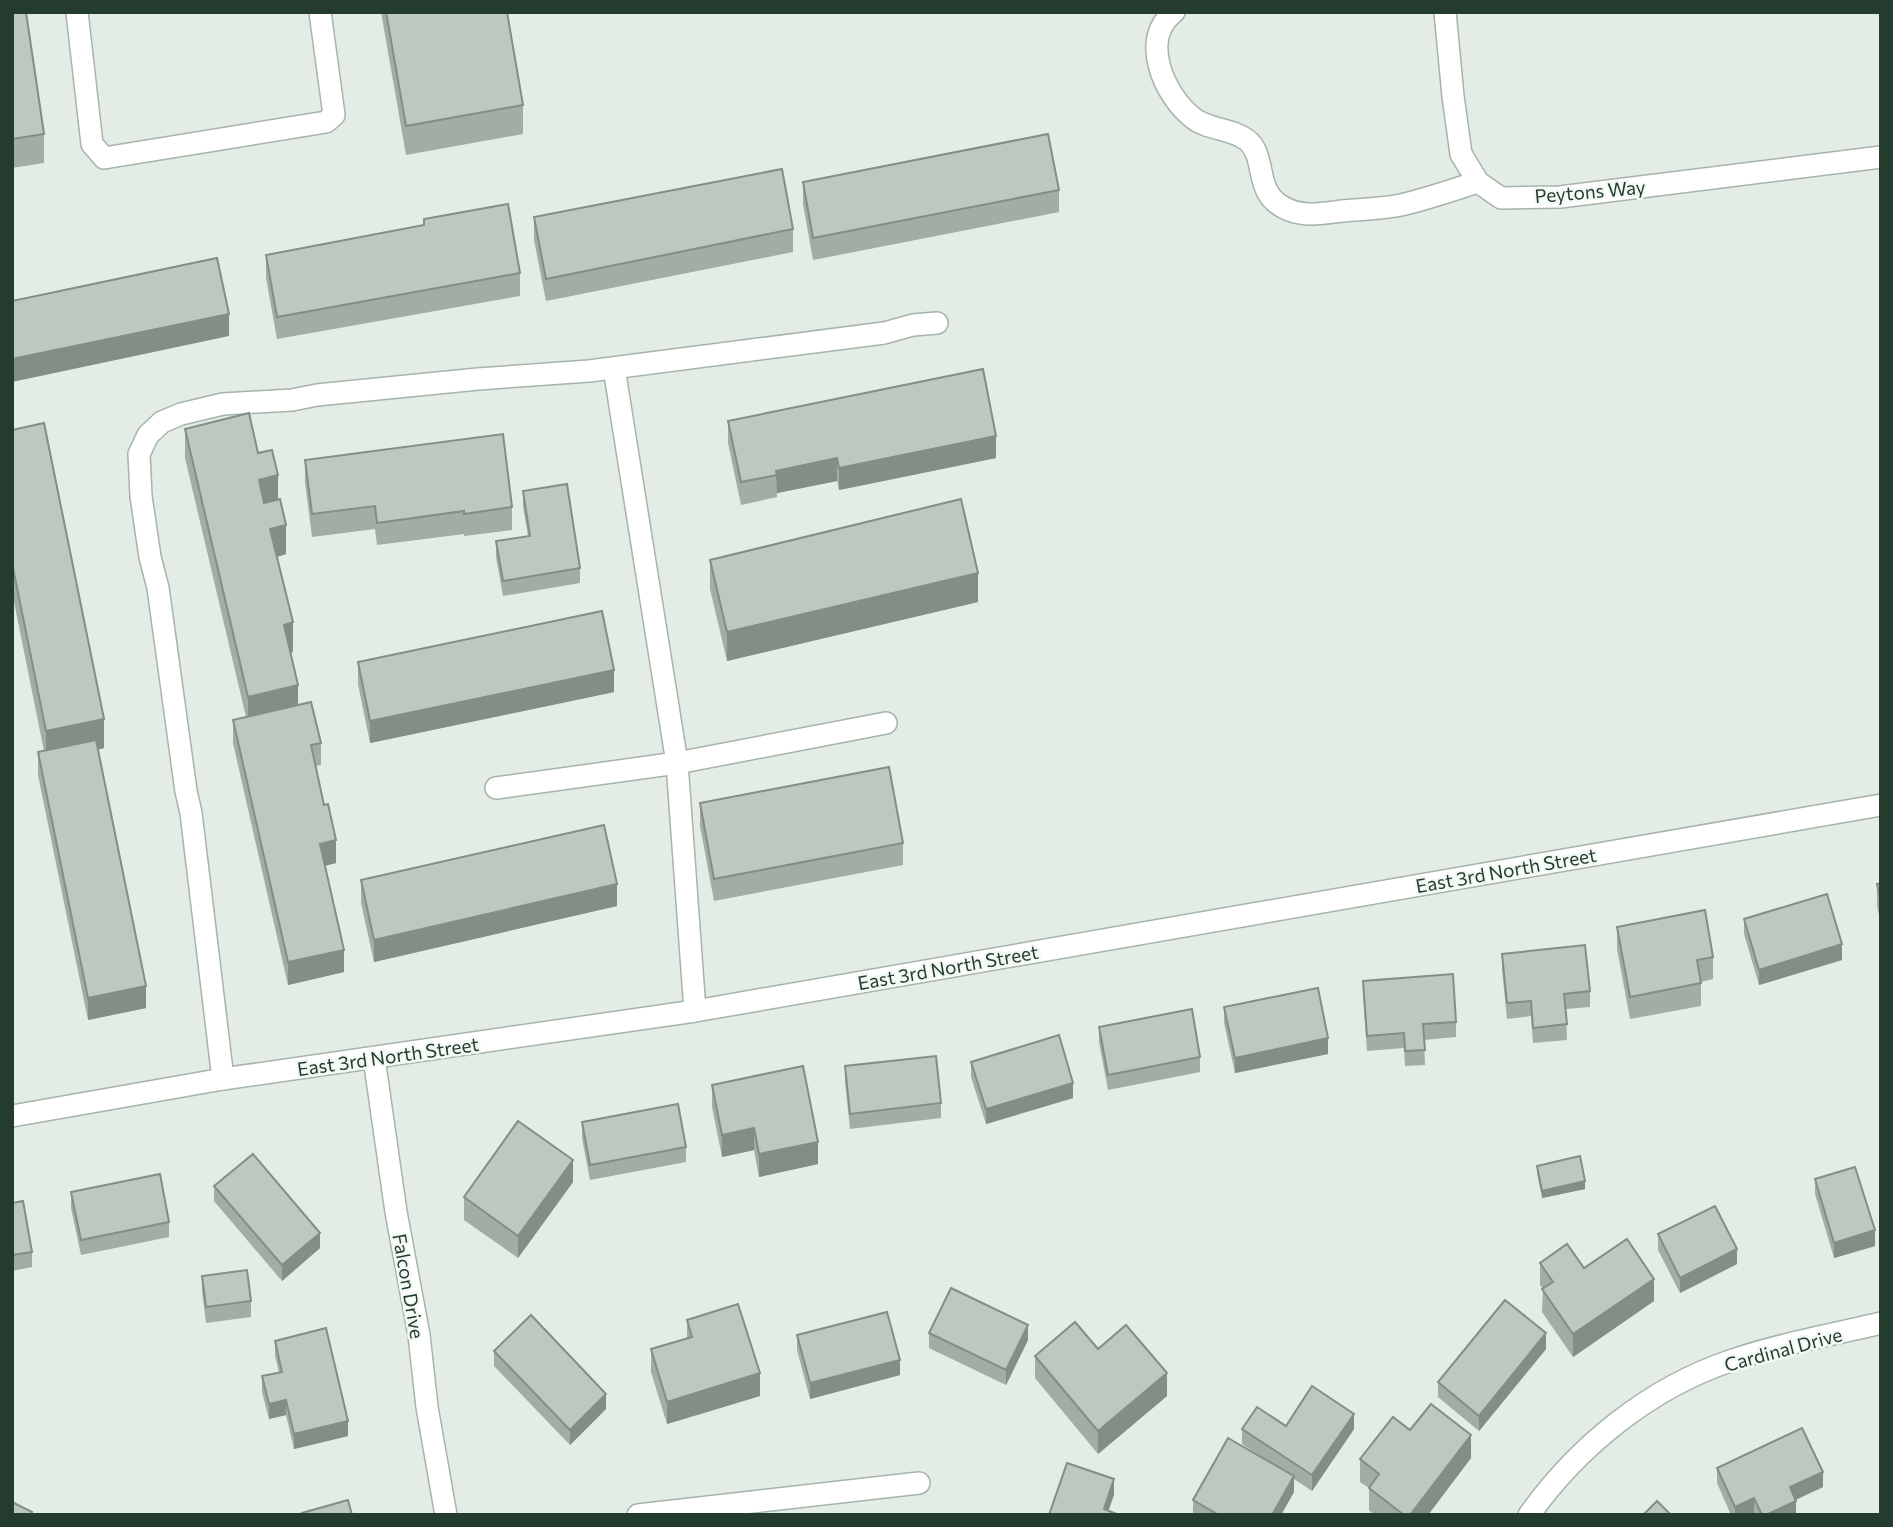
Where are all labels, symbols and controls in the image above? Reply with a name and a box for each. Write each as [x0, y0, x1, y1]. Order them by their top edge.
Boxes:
street label: Peytons Way [1534, 175, 1647, 207]
street label: East 3rd North Street [1414, 843, 1598, 897]
street label: East 3rd North Street [856, 940, 1040, 994]
street label: East 3rd North Street [296, 1032, 481, 1080]
street label: Falcon Drive [388, 1232, 430, 1340]
street label: Cardinal Drive [1721, 1322, 1845, 1376]

